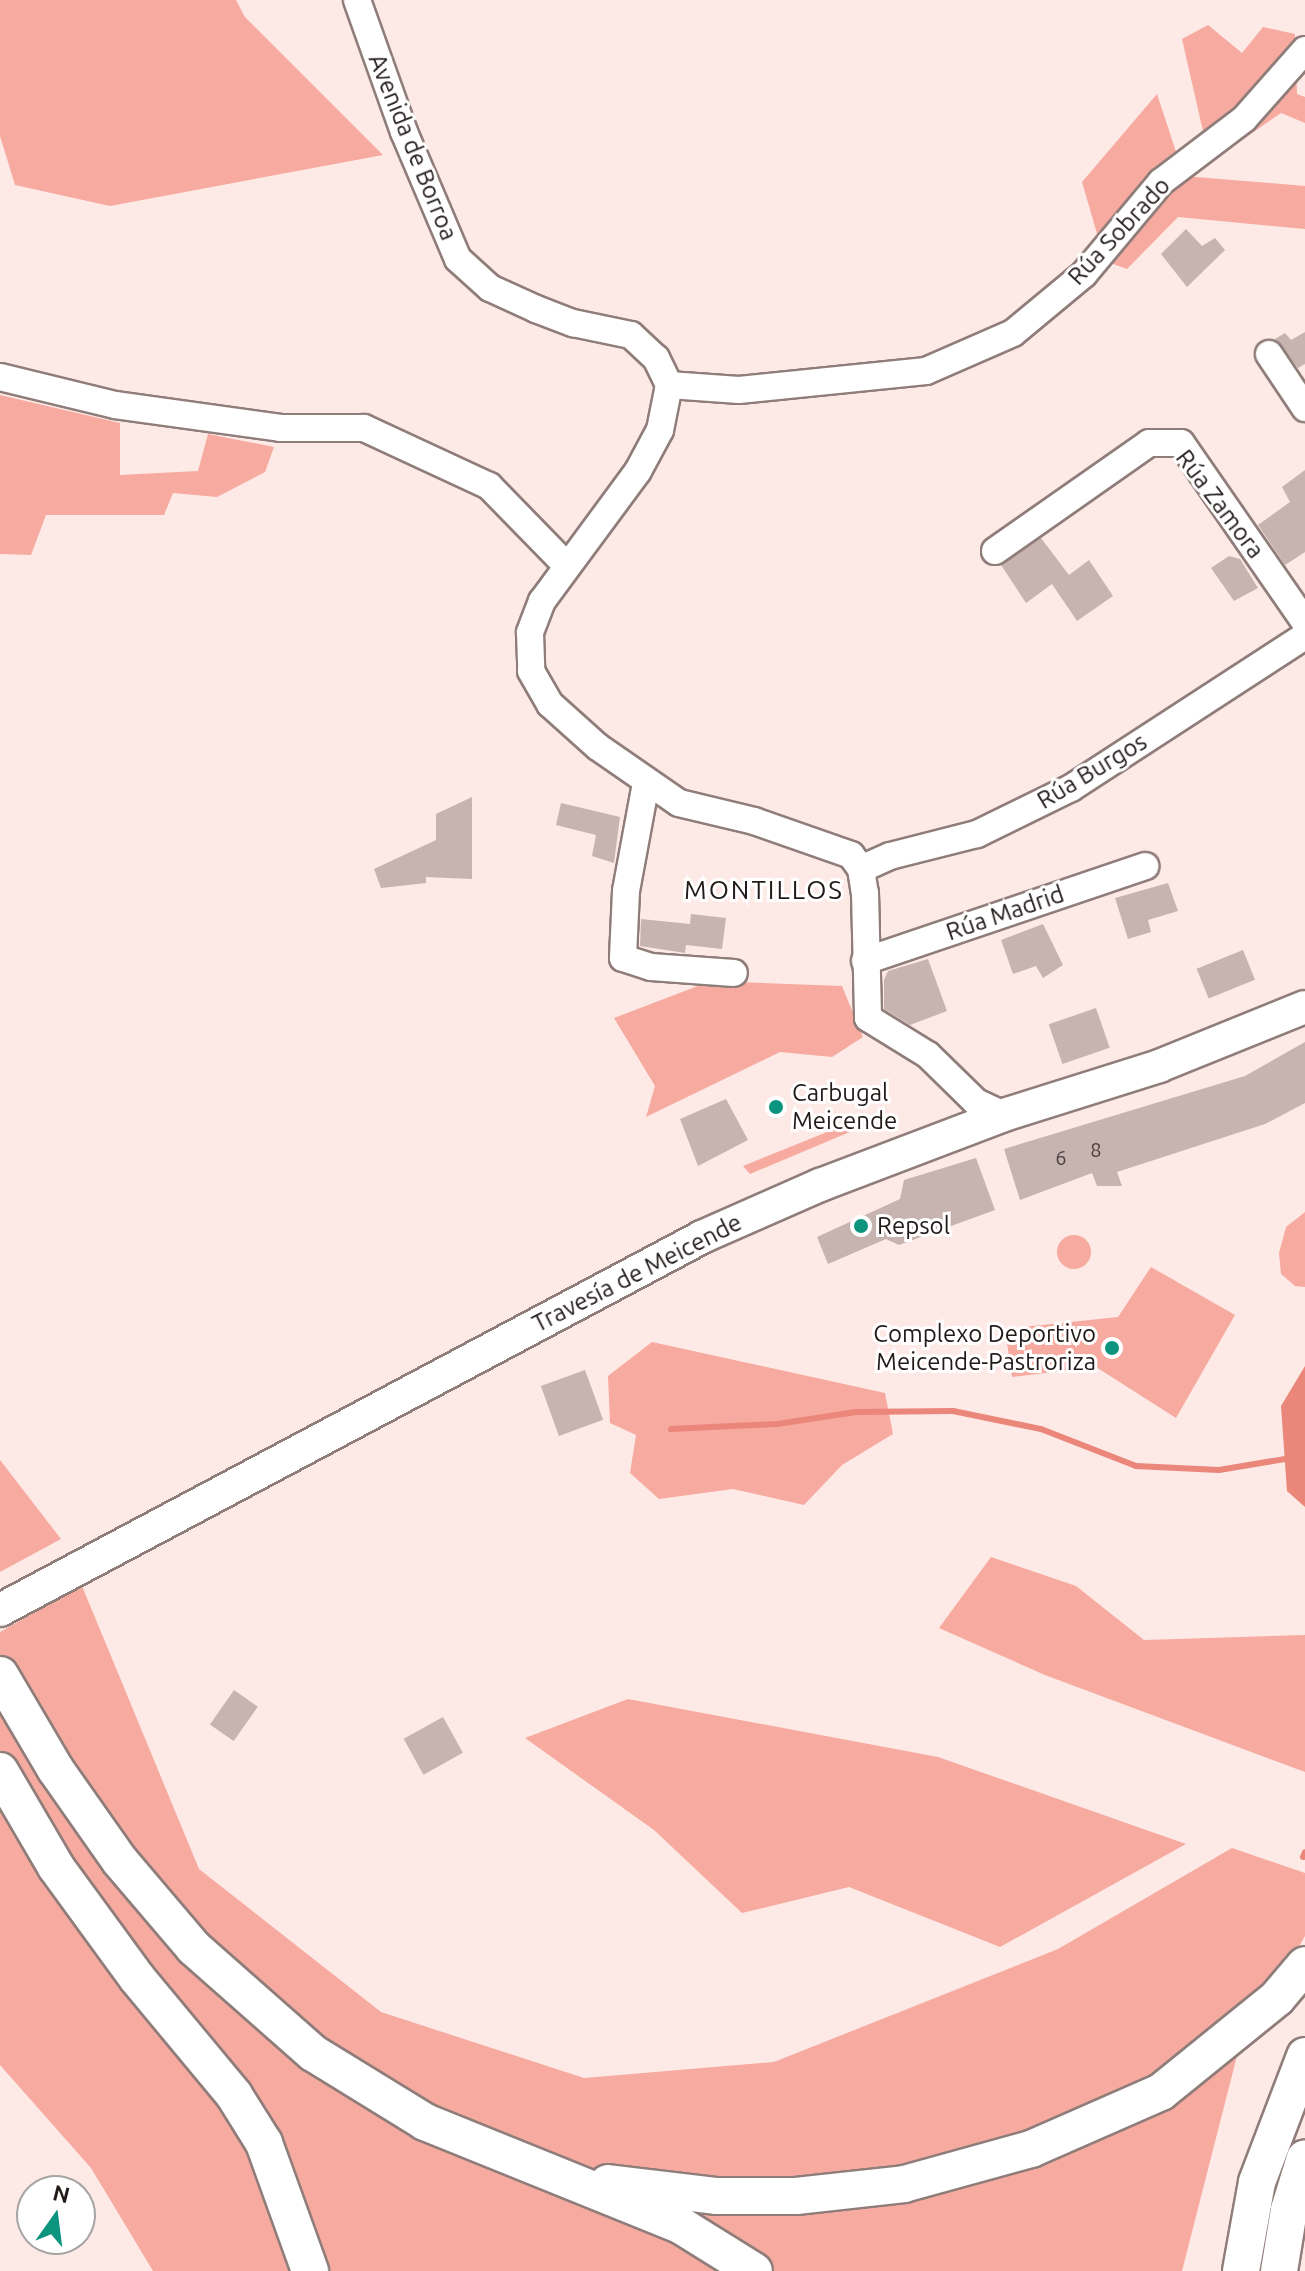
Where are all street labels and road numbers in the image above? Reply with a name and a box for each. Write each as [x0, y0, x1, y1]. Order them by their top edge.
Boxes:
street label: Avenida de Borroa [363, 50, 463, 244]
street label: Rúa Sobrado [1062, 171, 1176, 291]
street label: Rúa Zamora [1170, 444, 1270, 564]
street label: Rúa Burgos [1032, 727, 1152, 815]
street label: Rúa Madrid [942, 879, 1068, 947]
street label: Travesía de Meicende [528, 1208, 746, 1338]

